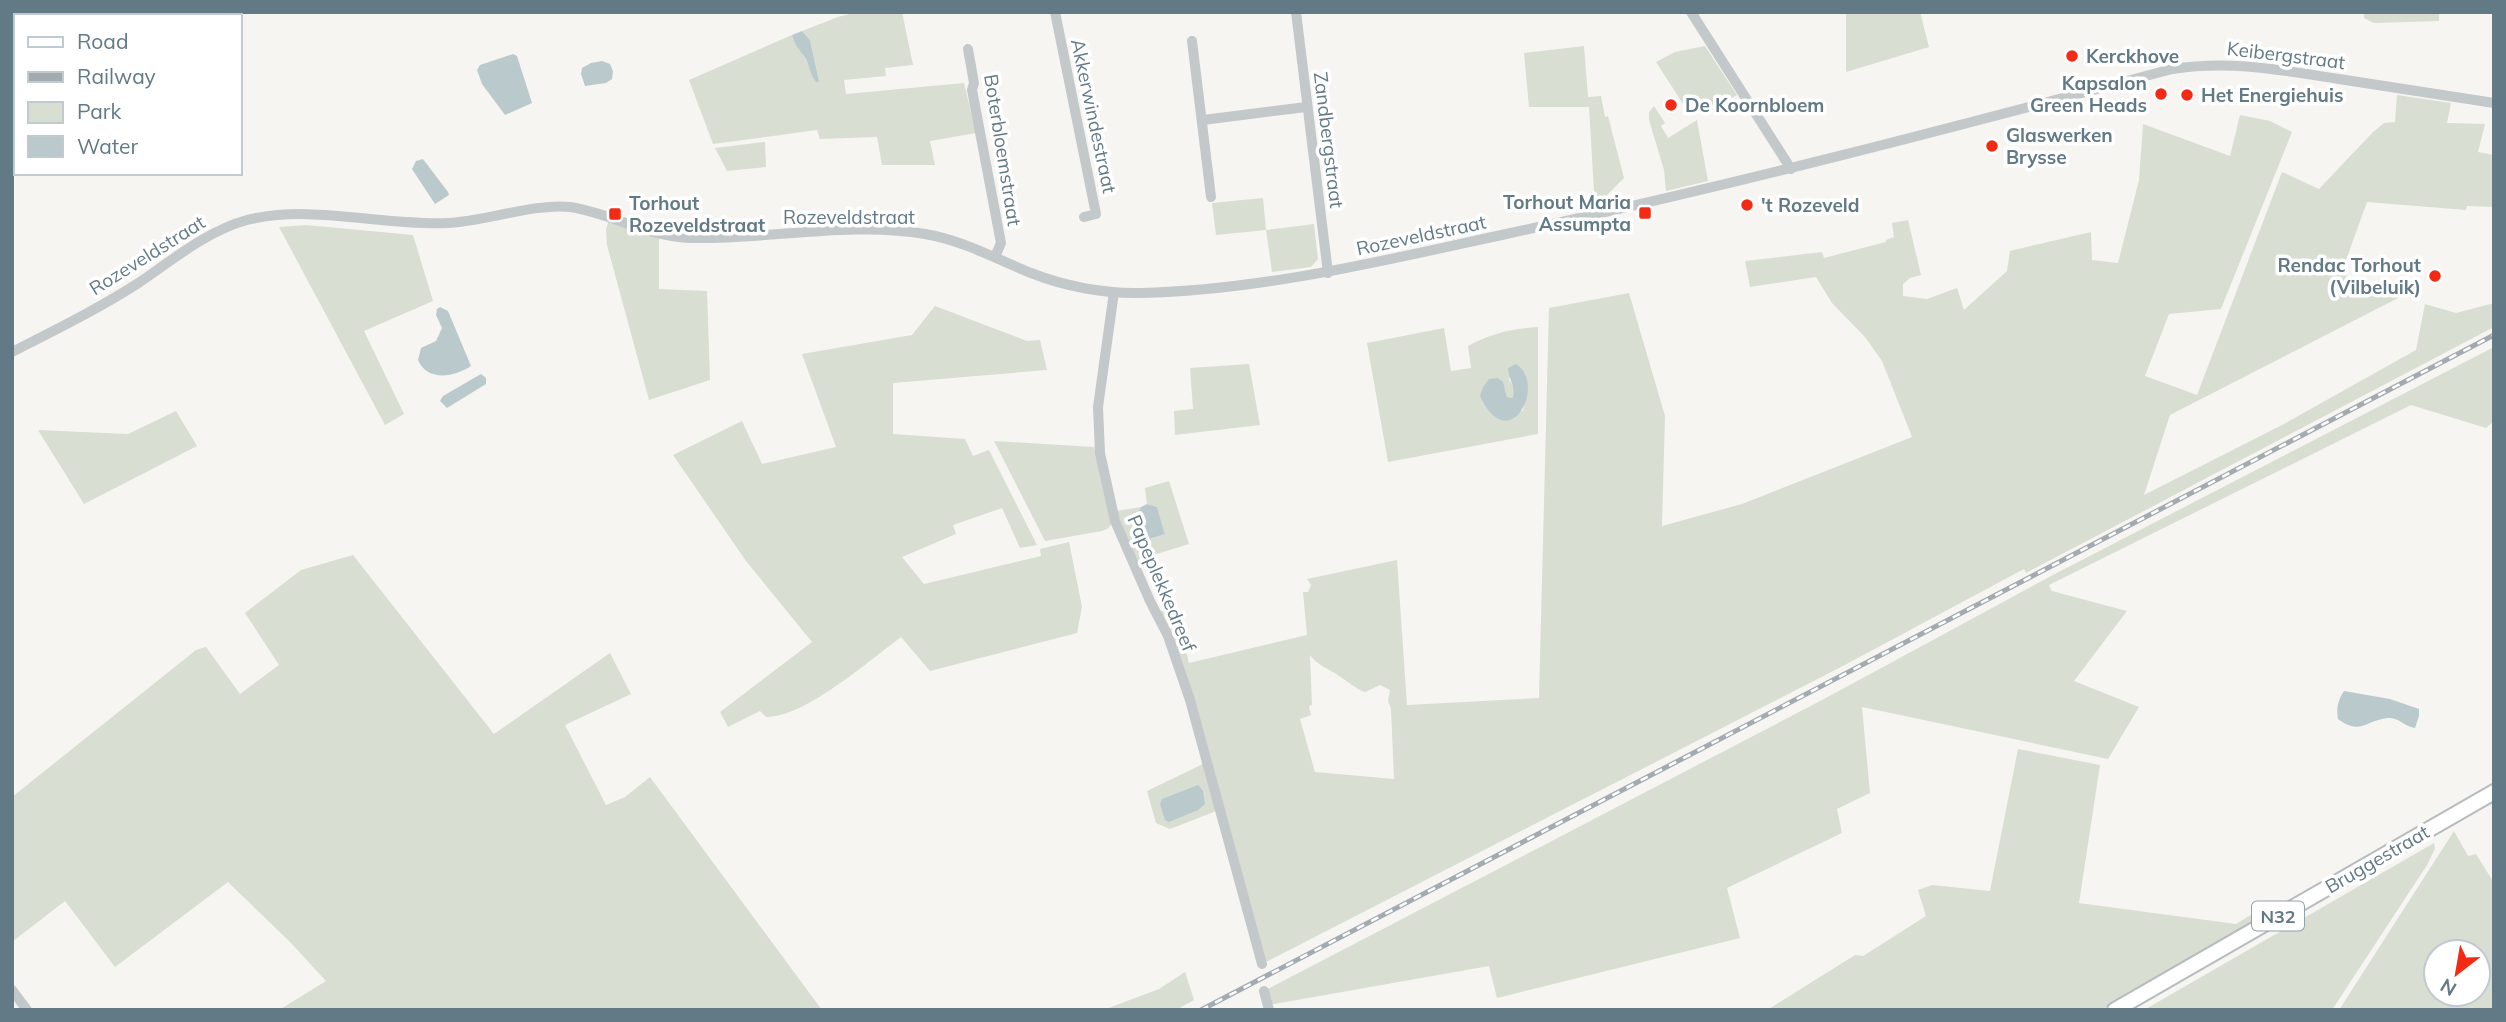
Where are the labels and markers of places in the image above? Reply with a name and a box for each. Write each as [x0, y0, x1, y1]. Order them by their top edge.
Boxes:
place label: Kerckhove [2086, 44, 2179, 68]
marker: Kerckhove [2064, 48, 2080, 64]
place label: Kapsalon Green Heads [2030, 71, 2147, 117]
place label: Het Energiehuis [2201, 83, 2343, 107]
marker: Kapsalon Green Heads [2153, 86, 2169, 102]
marker: Het Energiehuis [2179, 87, 2195, 103]
place label: De Koornbloem [1685, 93, 1824, 117]
marker: De Koornbloem [1663, 97, 1679, 113]
place label: Glaswerken Brysse [2006, 123, 2113, 169]
marker: Glaswerken Brysse [1984, 138, 2000, 154]
place label: Torhout Maria Assumpta [1503, 190, 1631, 236]
place label: Torhout Rozeveldstraat [629, 191, 765, 237]
place label: 't Rozeveld [1761, 193, 1860, 217]
marker: 't Rozeveld [1739, 197, 1755, 213]
marker: Torhout Maria Assumpta [1637, 205, 1653, 221]
marker: Torhout Rozeveldstraat [607, 206, 623, 222]
place label: Rendac Torhout (Vilbeluik) [2277, 253, 2421, 299]
marker: Rendac Torhout (Vilbeluik) [2427, 268, 2443, 284]

